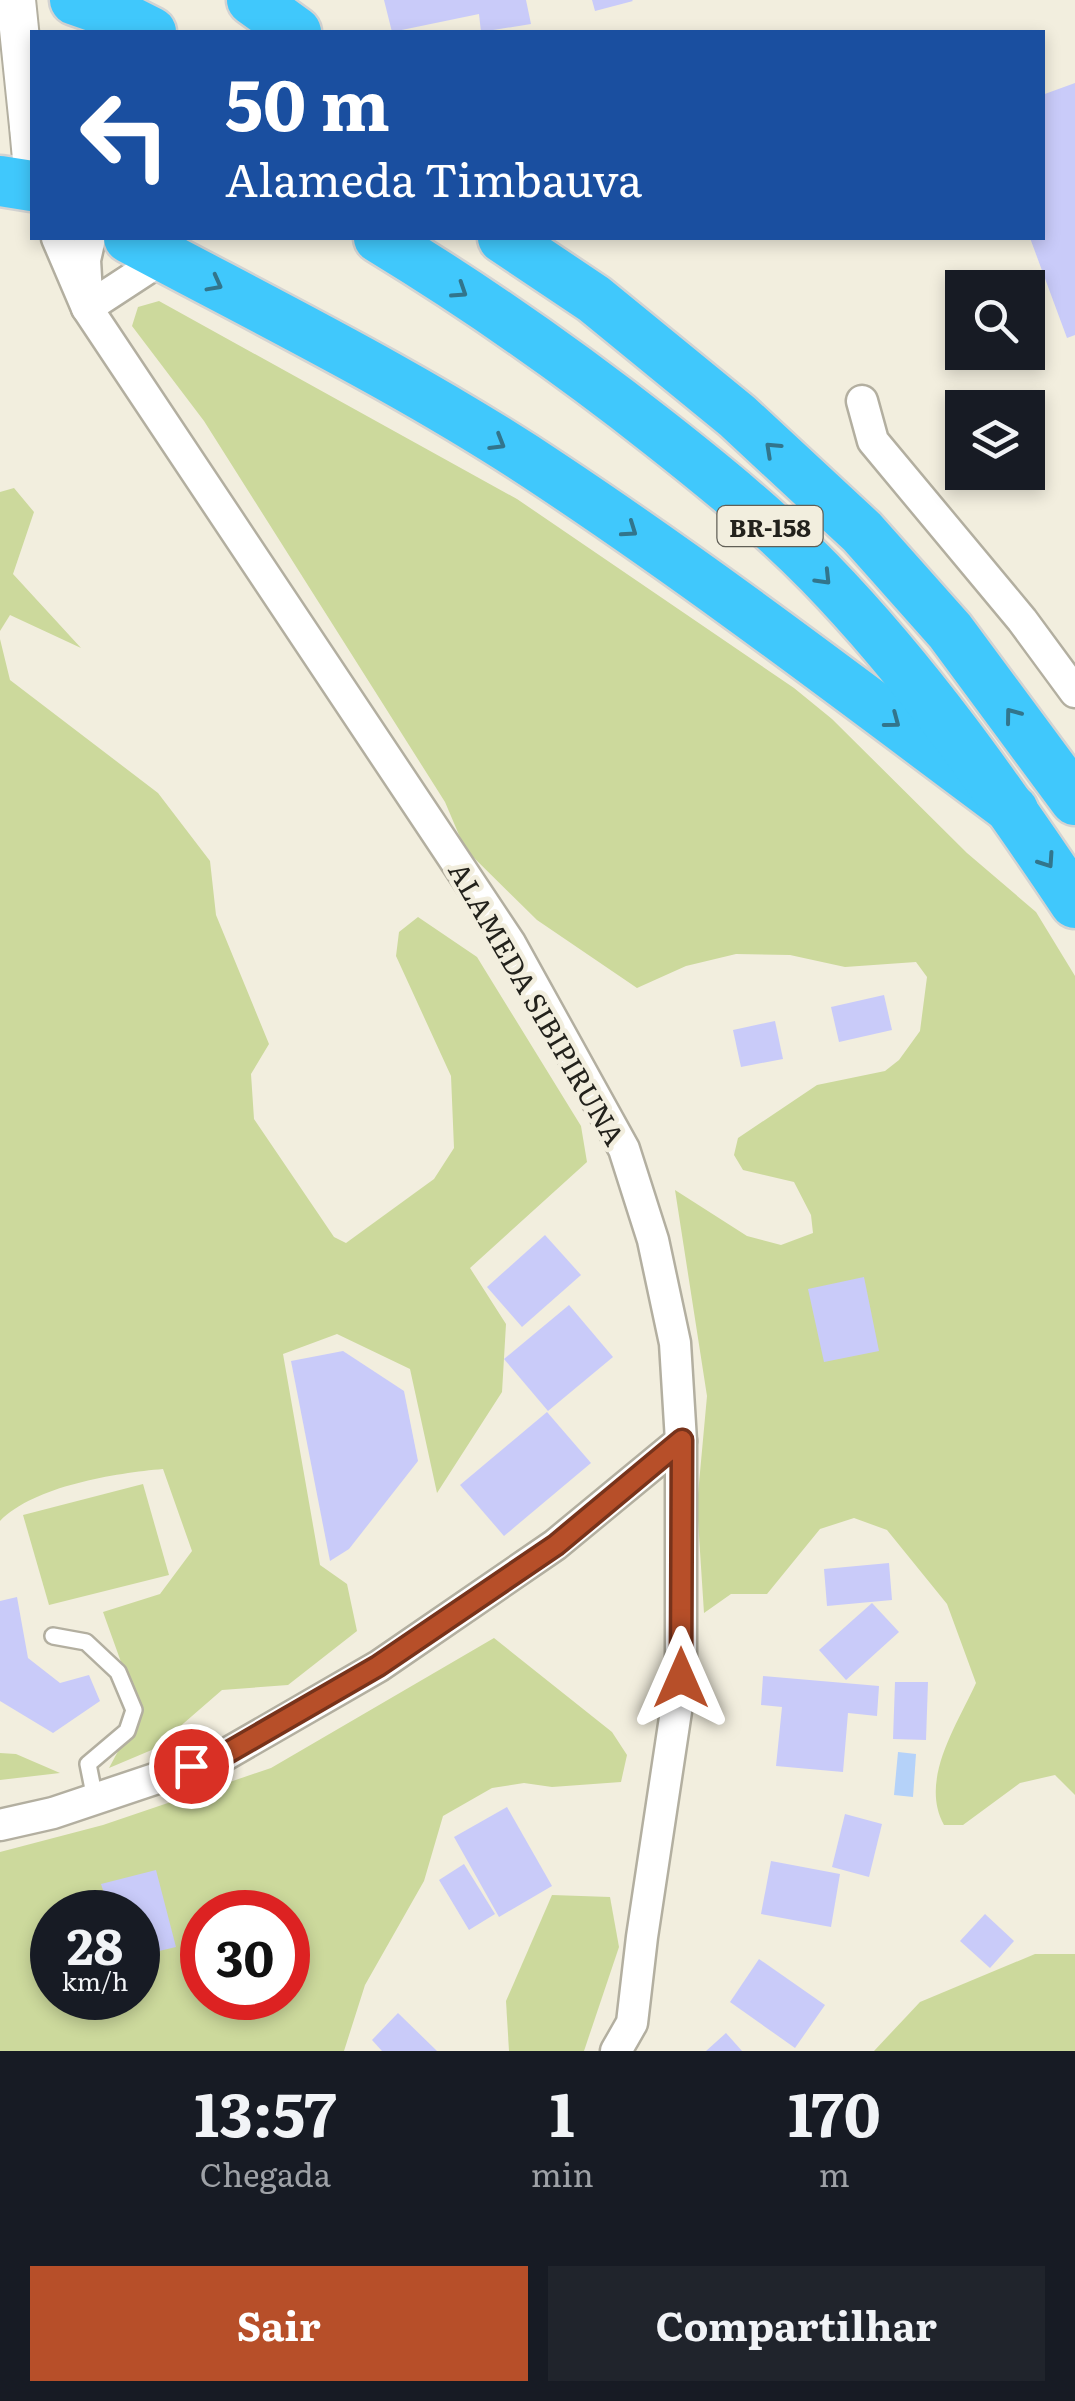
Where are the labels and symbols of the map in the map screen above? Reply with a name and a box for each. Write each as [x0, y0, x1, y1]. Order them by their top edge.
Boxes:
one-way arrow [205, 271, 223, 291]
one-way arrow [450, 278, 468, 297]
one-way arrow [487, 431, 505, 450]
one-way arrow [765, 442, 783, 460]
road number: BR-158 [718, 506, 822, 546]
one-way arrow [618, 518, 637, 536]
one-way arrow [813, 567, 831, 585]
one-way arrow [1007, 708, 1024, 726]
one-way arrow [882, 709, 900, 726]
one-way arrow [1034, 850, 1053, 868]
street label: ALAMEDA SIBIPIRUNA [439, 853, 637, 1153]
position arrow [629, 1626, 733, 1730]
pin [149, 1724, 234, 1809]
speed limit sign: 30 [180, 1890, 310, 2020]

